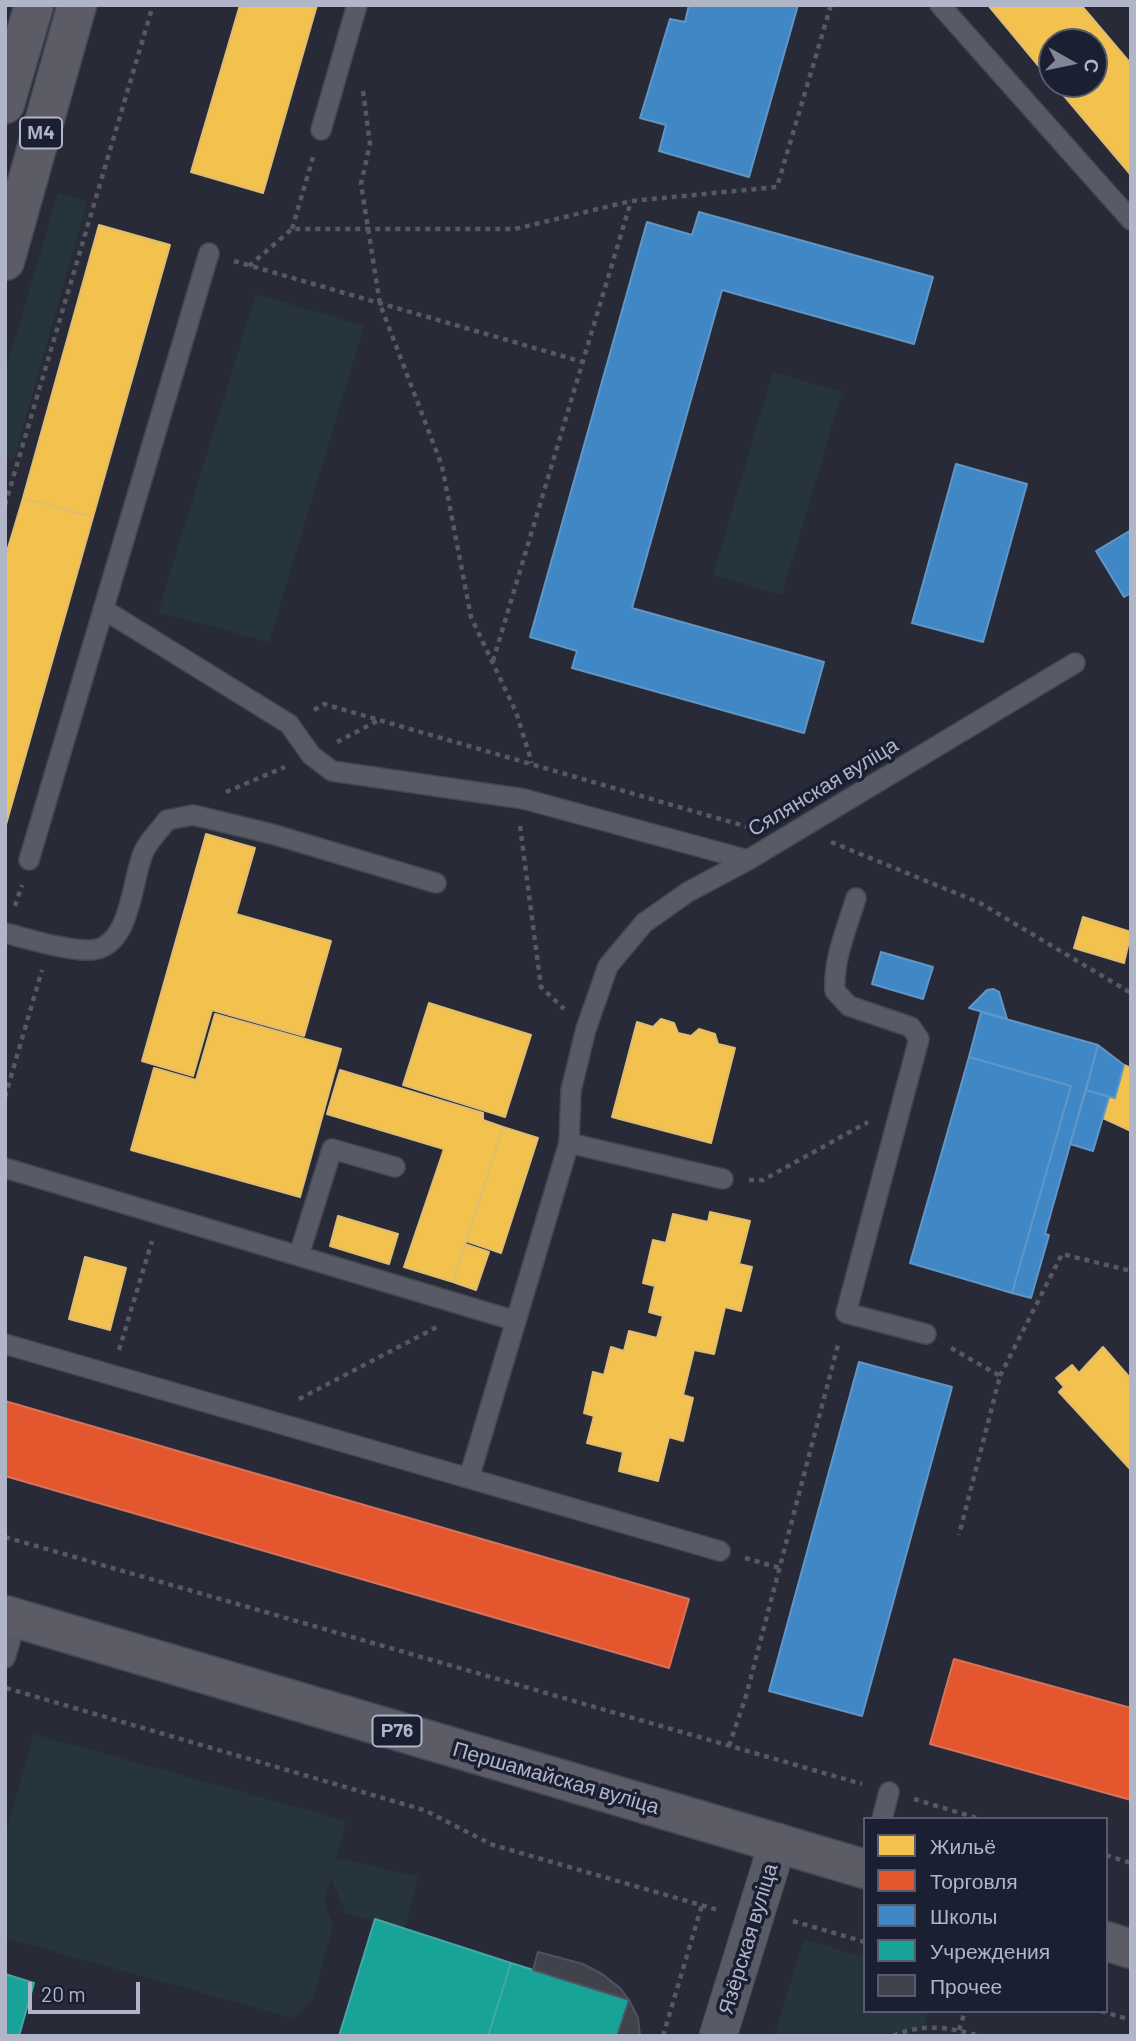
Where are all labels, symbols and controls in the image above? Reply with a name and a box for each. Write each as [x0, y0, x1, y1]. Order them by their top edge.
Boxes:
north arrow [1038, 28, 1108, 98]
text: С [1080, 57, 1105, 75]
road number: М4 [20, 118, 62, 148]
street label: Сялянская вуліца [743, 732, 903, 842]
road number: Р76 [372, 1716, 422, 1746]
street label: Першамайская вуліца [450, 1736, 662, 1820]
legend [863, 1817, 1108, 2013]
text: Жильё [930, 1833, 996, 1858]
street label: Язёрская вуліца [713, 1860, 783, 2018]
text: Торговля [930, 1868, 1018, 1893]
text: Школы [930, 1903, 997, 1928]
text: Учреждения [930, 1938, 1050, 1963]
scale bar [32, 1968, 144, 2012]
text: Прочее [930, 1973, 1002, 1998]
text: 20 m [41, 1981, 86, 2006]

